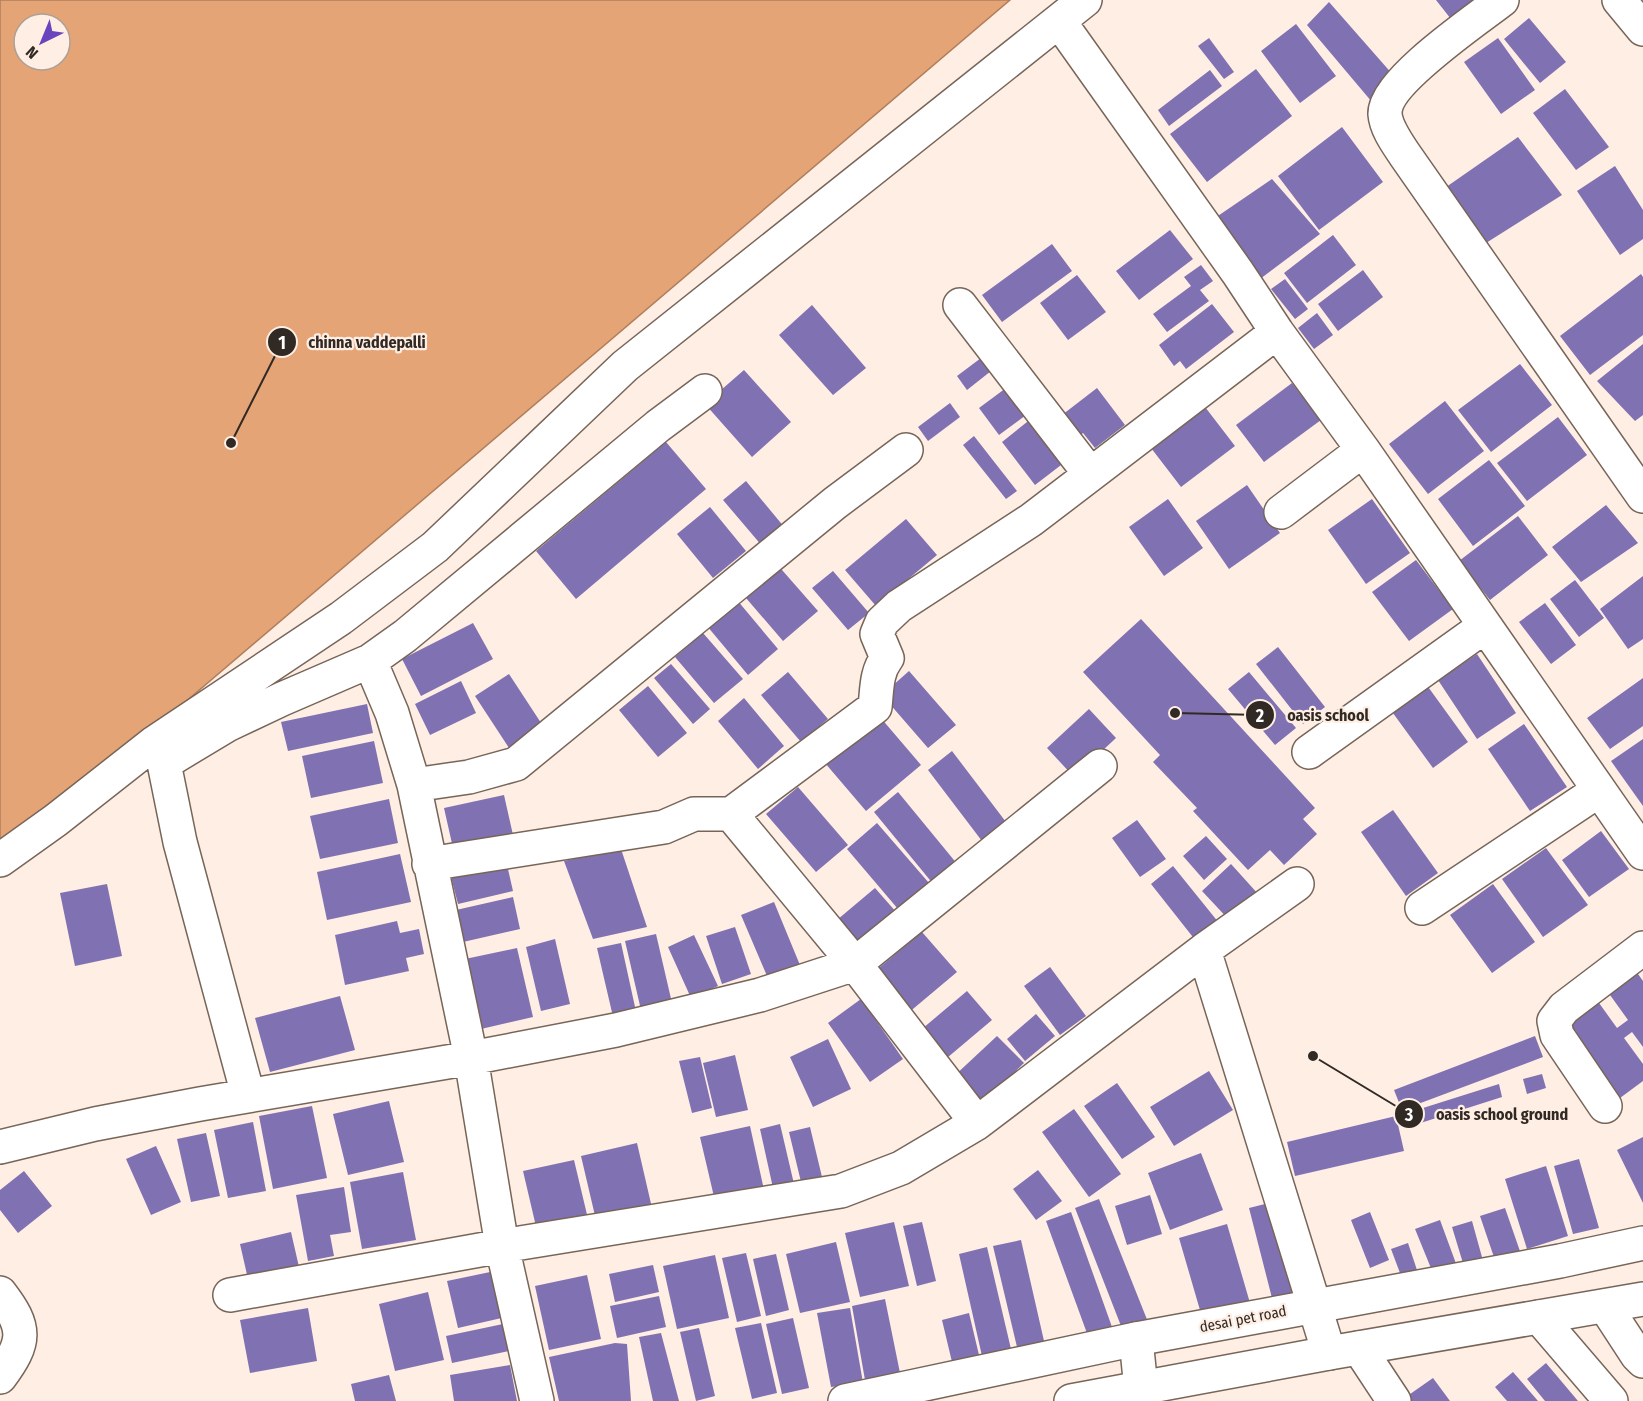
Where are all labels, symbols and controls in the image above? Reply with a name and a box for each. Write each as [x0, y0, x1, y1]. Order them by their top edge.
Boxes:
north arrow [12, 12, 72, 72]
text: N [22, 42, 42, 63]
callout: chinna vaddepalli [267, 325, 438, 359]
text: 1 [278, 332, 286, 354]
text: chinna vaddepalli [308, 333, 426, 352]
callout: oasis school [1245, 698, 1381, 732]
text: 2 [1255, 705, 1264, 727]
text: oasis school [1287, 706, 1369, 725]
callout: oasis school ground [1394, 1097, 1580, 1131]
text: 3 [1404, 1104, 1414, 1126]
text: oasis school ground [1436, 1105, 1568, 1124]
street label: desai pet road [1198, 1302, 1288, 1336]

